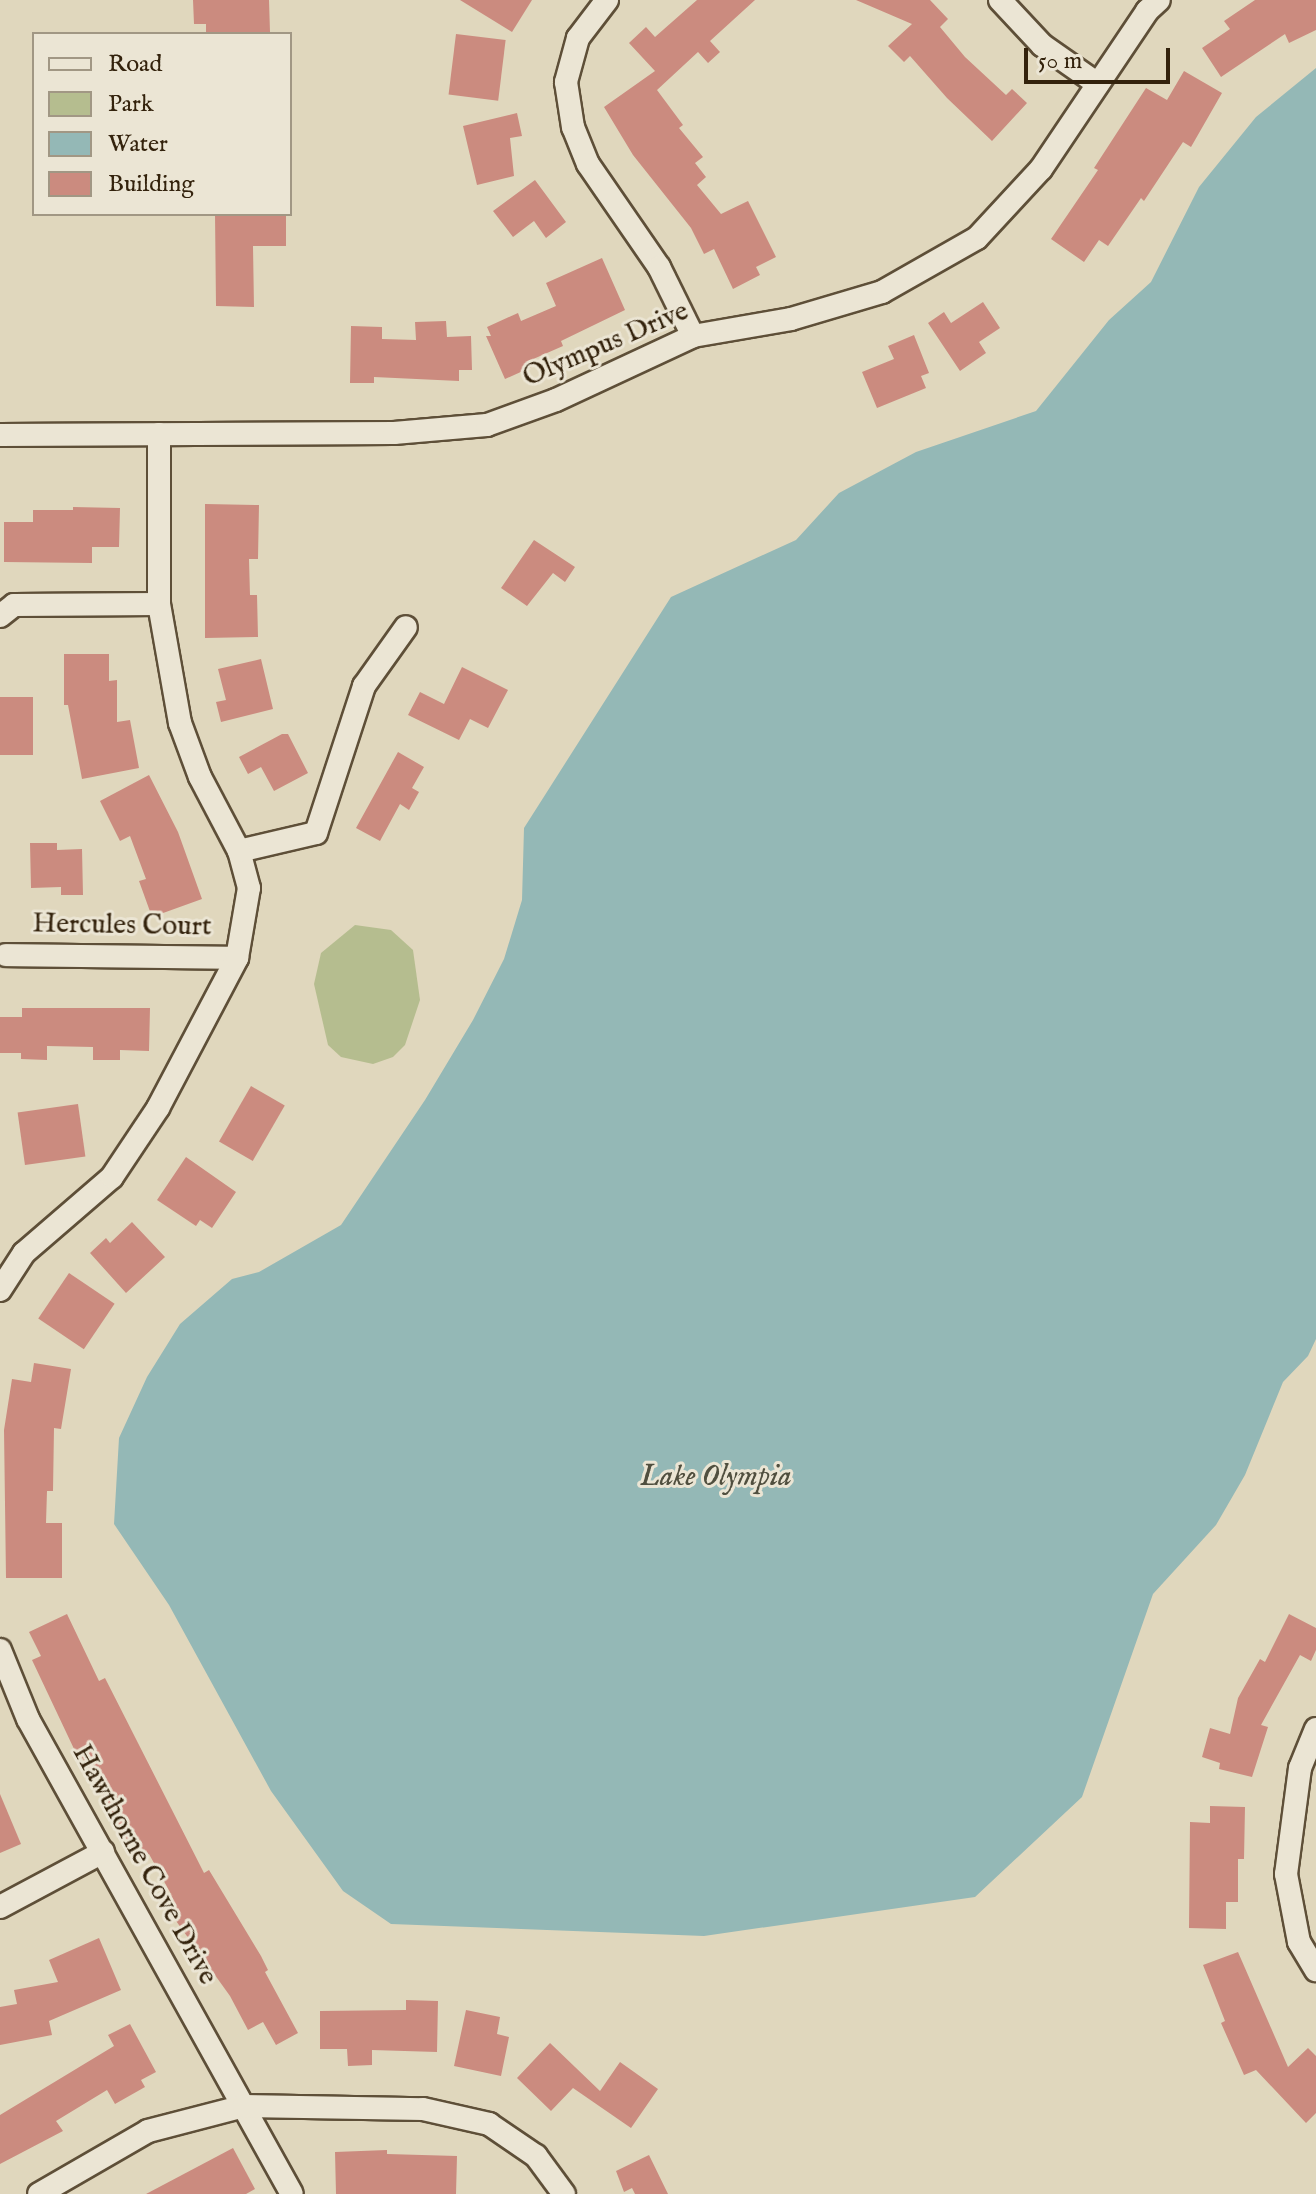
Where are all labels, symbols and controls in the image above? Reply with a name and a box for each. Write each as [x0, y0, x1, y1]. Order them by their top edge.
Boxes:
legend [32, 32, 292, 216]
scale bar [1028, 32, 1174, 82]
text: 50 m [1038, 46, 1082, 77]
text: Road [108, 49, 162, 80]
text: Park [108, 89, 154, 120]
text: Water [108, 129, 168, 160]
text: Building [108, 169, 194, 200]
street label: Olympus Drive [518, 295, 694, 395]
street label: Hercules Court [32, 908, 212, 944]
water label: Lake Olympia [640, 1459, 792, 1495]
street label: Hawthorne Cove Drive [64, 1739, 224, 1991]

